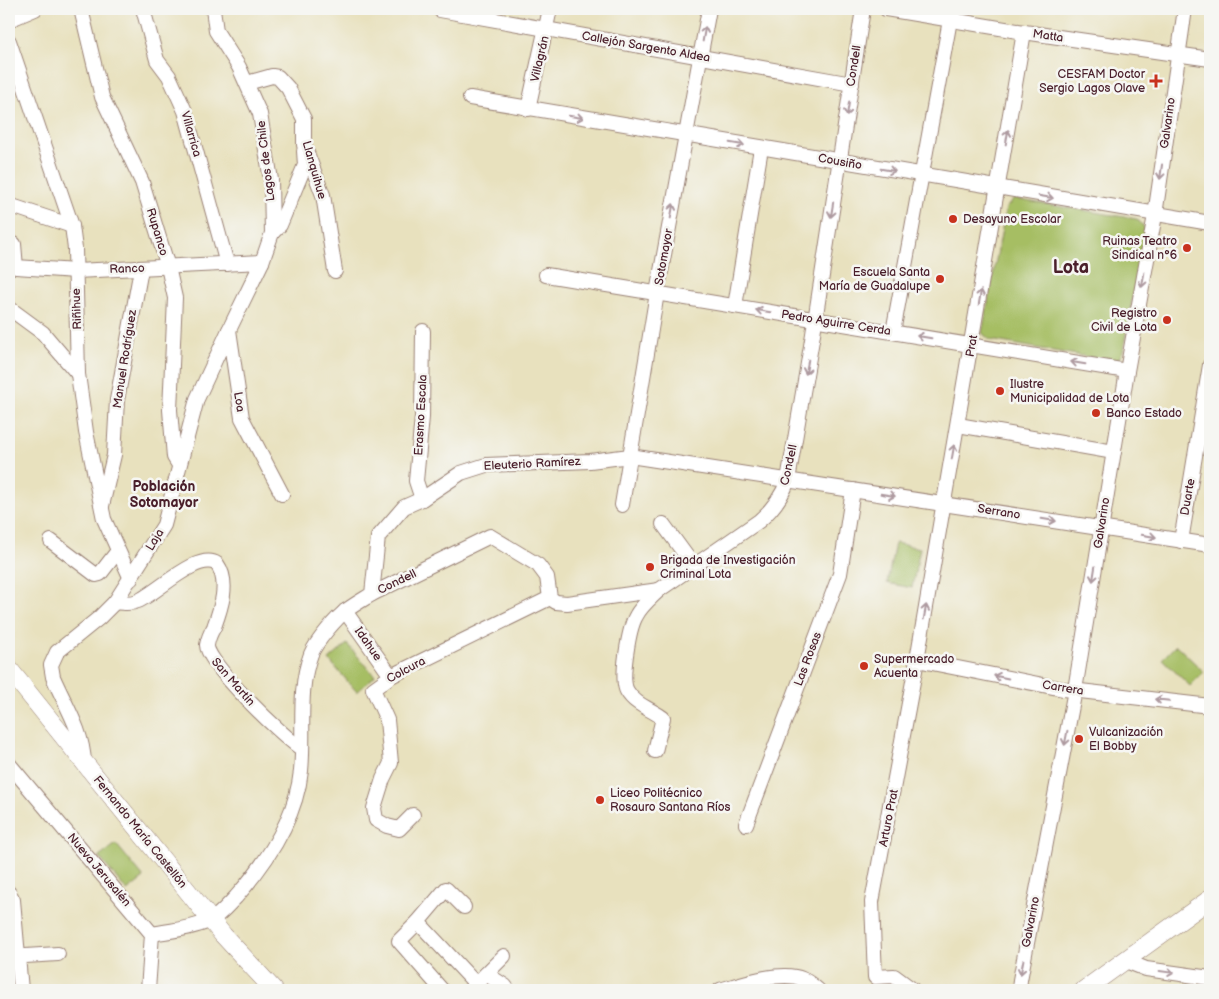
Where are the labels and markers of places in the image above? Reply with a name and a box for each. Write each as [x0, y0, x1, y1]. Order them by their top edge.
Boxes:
place label: CESFAM Doctor Sergio Lagos Olave [1039, 67, 1146, 96]
marker: CESFAM Doctor Sergio Lagos Olave [1149, 74, 1163, 88]
place label: Desayuno Escolar [963, 212, 1062, 227]
marker: Desayuno Escolar [947, 213, 959, 225]
place label: Ruinas Teatro Sindical n°6 [1102, 234, 1177, 263]
marker: Ruinas Teatro Sindical n°6 [1181, 242, 1193, 254]
place label: Escuela Santa María de Guadalupe [819, 265, 930, 294]
marker: Escuela Santa María de Guadalupe [934, 273, 946, 285]
place label: Registro Civil de Lota [1091, 306, 1157, 335]
marker: Registro Civil de Lota [1161, 314, 1173, 326]
place label: Ilustre Municipalidad de Lota [1010, 377, 1130, 406]
marker: Ilustre Municipalidad de Lota [994, 385, 1006, 397]
place label: Banco Estado [1106, 406, 1182, 421]
marker: Banco Estado [1090, 407, 1102, 419]
place label: Brigada de Investigación Criminal Lota [660, 553, 796, 582]
marker: Brigada de Investigación Criminal Lota [644, 561, 656, 573]
place label: Supermercado Acuenta [874, 652, 955, 681]
marker: Supermercado Acuenta [858, 660, 870, 672]
place label: Vulcanización El Bobby [1089, 725, 1163, 754]
marker: Vulcanización El Bobby [1073, 733, 1085, 745]
place label: Liceo Politécnico Rosauro Santana Ríos [610, 786, 731, 815]
marker: Liceo Politécnico Rosauro Santana Ríos [594, 794, 606, 806]

